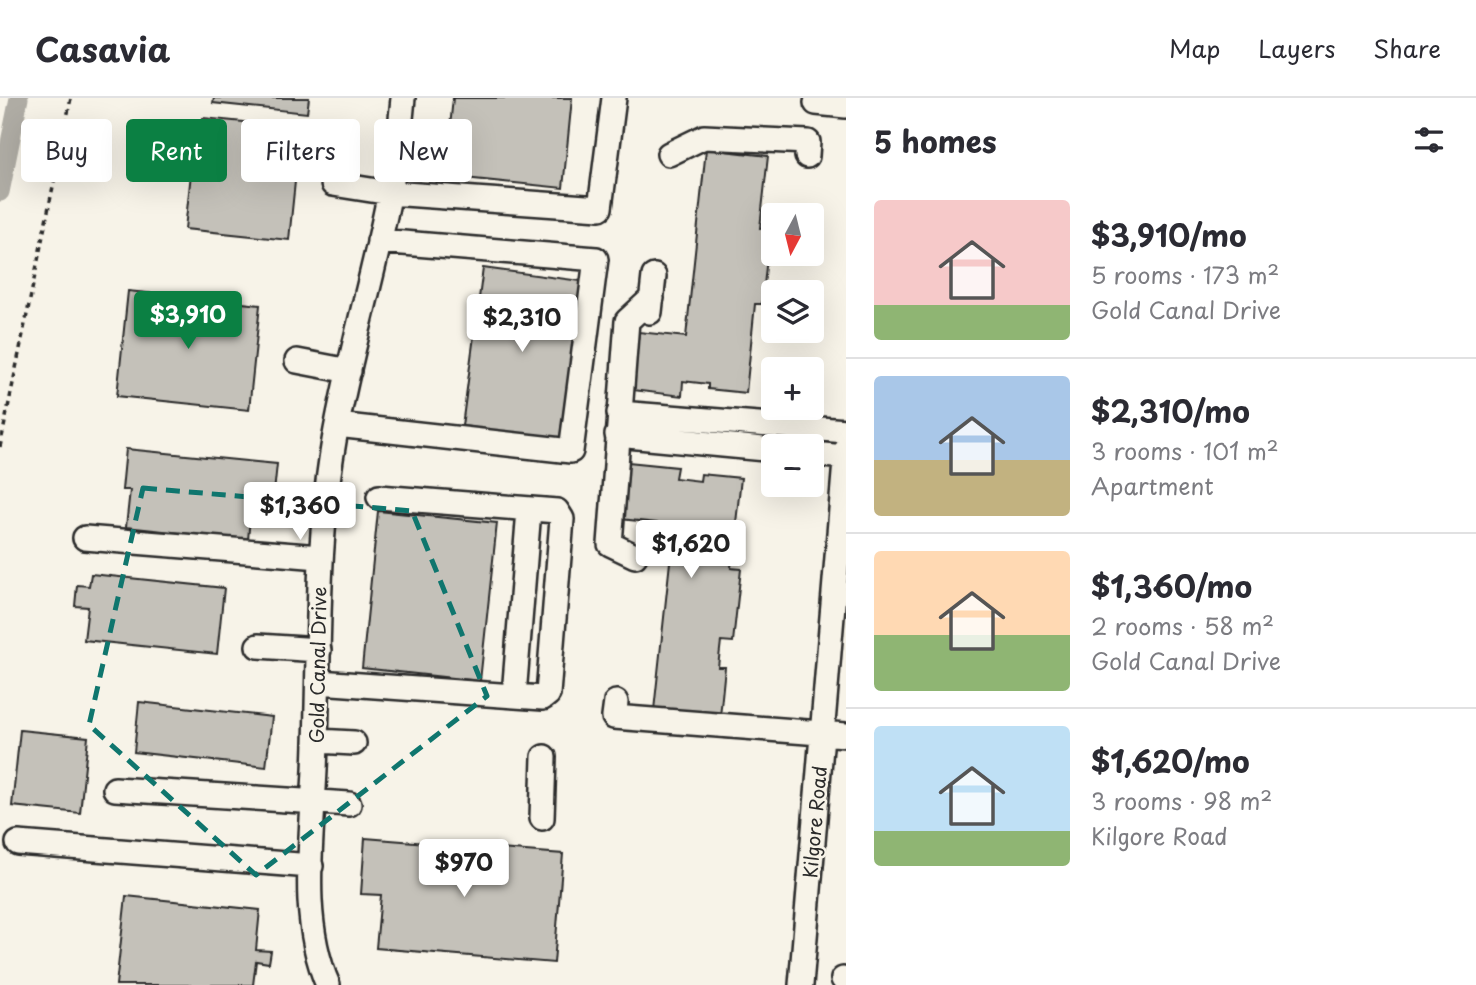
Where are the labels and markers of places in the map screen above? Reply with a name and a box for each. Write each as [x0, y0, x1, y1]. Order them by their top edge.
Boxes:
pin: $3,910 [131, 292, 245, 351]
pin: $2,310 [465, 294, 579, 354]
pin: $1,360 [243, 482, 357, 542]
pin: $1,620 [634, 520, 748, 580]
pin: $970 [423, 840, 505, 899]

